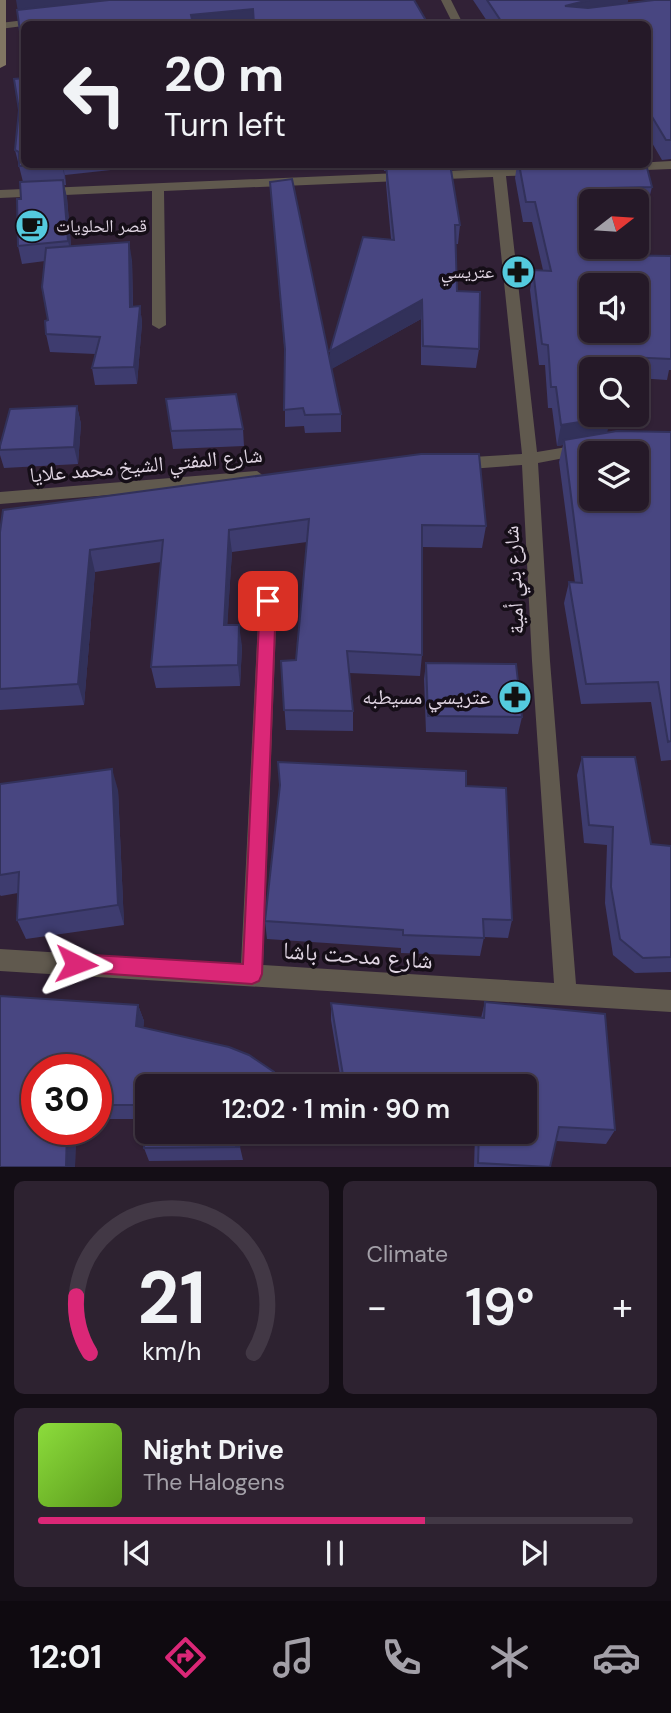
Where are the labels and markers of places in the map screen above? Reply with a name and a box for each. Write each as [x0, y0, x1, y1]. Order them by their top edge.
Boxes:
cafe icon: قصر الحلويات [13, 207, 51, 245]
place label: قصر الحلويات [56, 214, 147, 238]
pharmacy icon: عتريسي [499, 253, 537, 291]
place label: عتريسي [441, 260, 494, 287]
pin [238, 571, 298, 631]
pharmacy icon: عتريسي مسيطبه [496, 678, 534, 716]
place label: عتريسي مسيطبه [362, 683, 490, 713]

